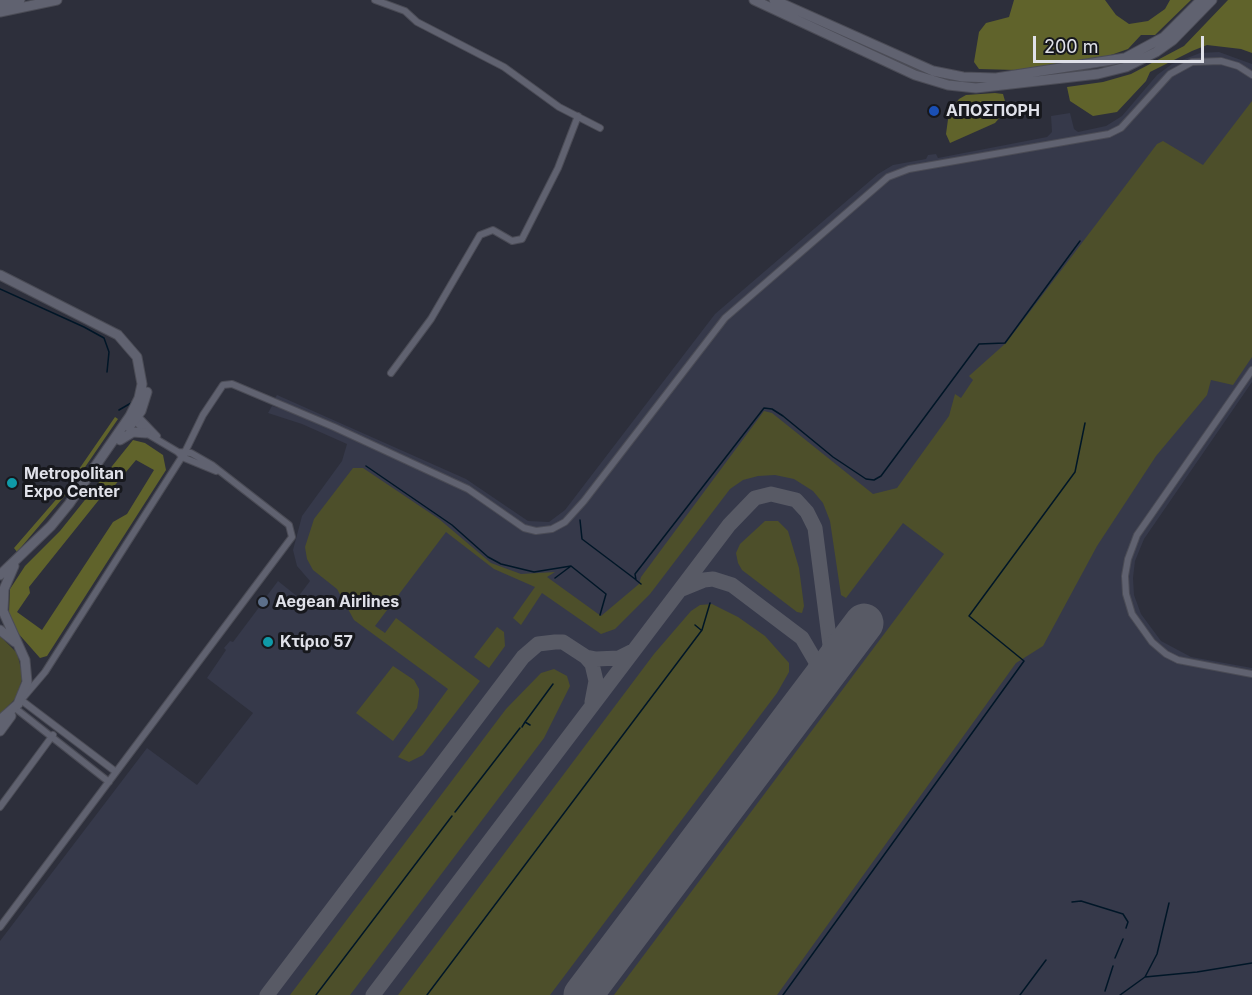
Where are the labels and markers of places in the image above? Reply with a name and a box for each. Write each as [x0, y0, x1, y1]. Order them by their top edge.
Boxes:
place label: ΑΠΟΣΠΟΡΗ [946, 101, 1040, 121]
marker: ΑΠΟΣΠΟΡΗ [927, 104, 941, 118]
place label: Metropolitan Expo Center [24, 464, 124, 502]
marker: Metropolitan Expo Center [5, 476, 19, 490]
place label: Aegean Airlines [275, 592, 399, 612]
marker: Aegean Airlines [256, 595, 270, 609]
place label: Κτίριο 57 [280, 632, 353, 652]
marker: Κτίριο 57 [261, 635, 275, 649]

